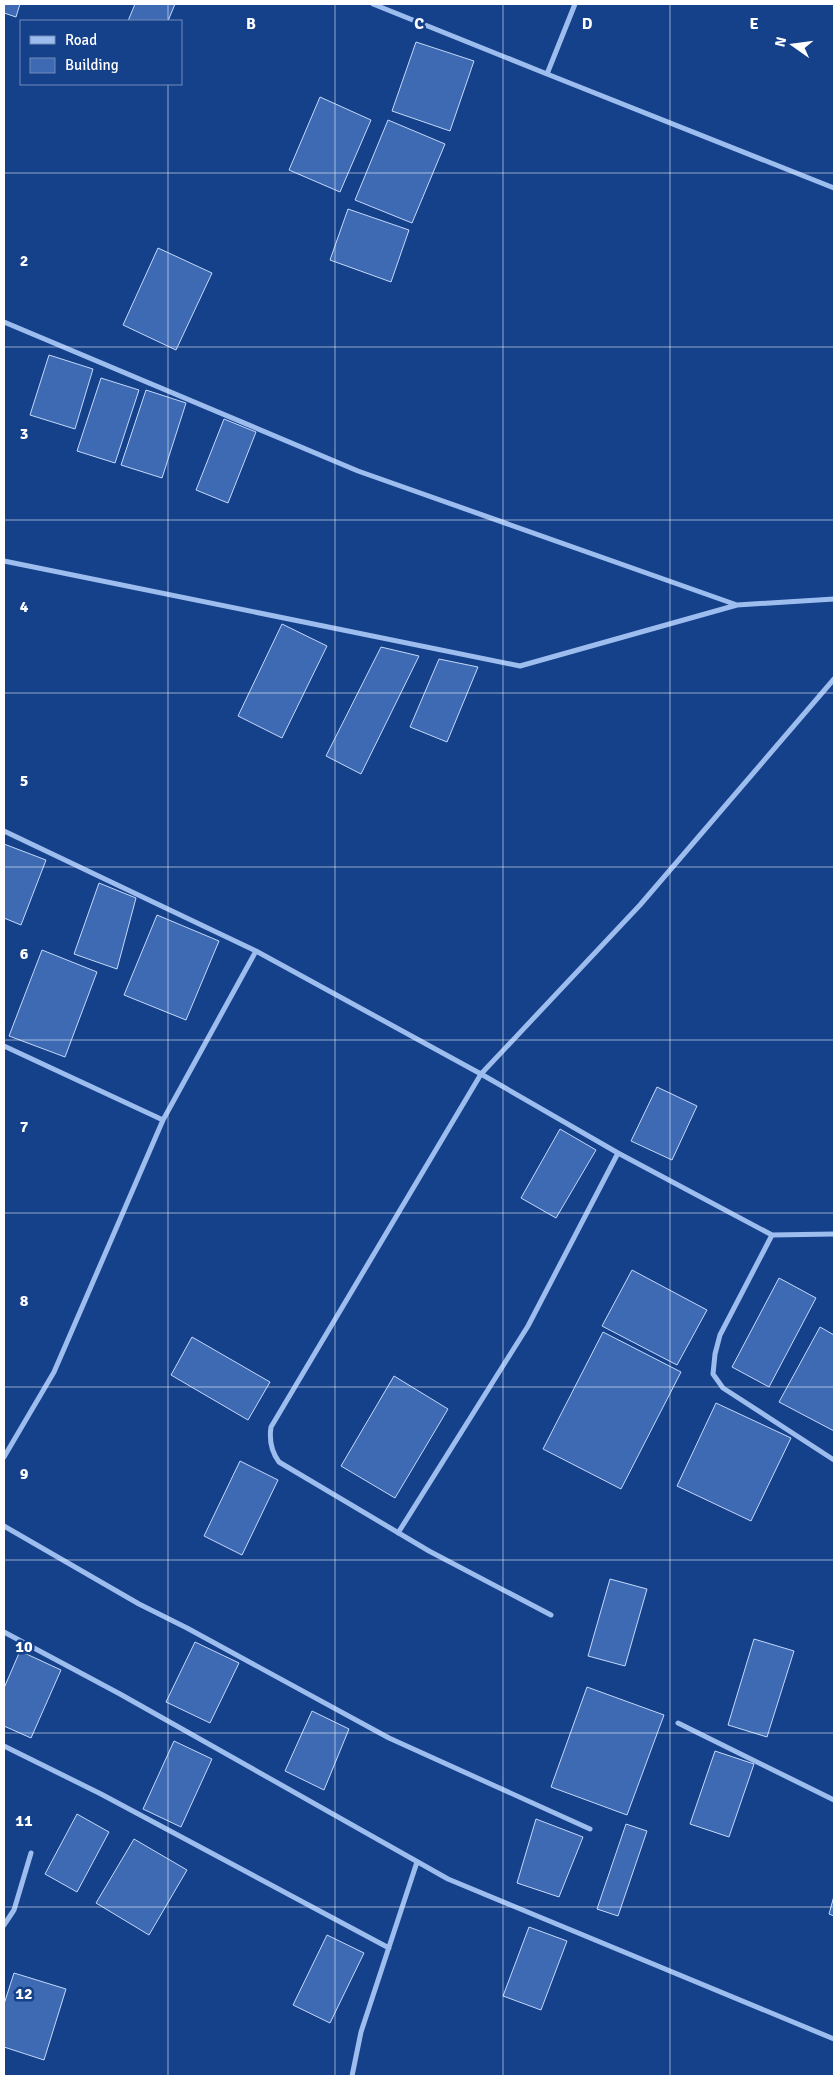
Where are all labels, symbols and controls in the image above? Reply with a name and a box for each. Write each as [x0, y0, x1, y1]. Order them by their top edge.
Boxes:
text: B [246, 14, 256, 34]
text: C [414, 14, 424, 34]
text: D [582, 14, 593, 34]
text: E [749, 14, 759, 34]
legend [20, 20, 182, 85]
north arrow [768, 20, 818, 70]
text: Road [65, 31, 97, 49]
text: N [771, 35, 790, 49]
text: Building [65, 56, 119, 74]
text: 2 [20, 251, 28, 271]
text: 3 [20, 424, 28, 444]
text: 4 [20, 597, 29, 617]
text: 5 [20, 771, 28, 791]
text: 6 [20, 944, 29, 964]
text: 7 [20, 1117, 29, 1137]
text: 8 [20, 1291, 29, 1311]
text: 9 [20, 1464, 29, 1484]
text: 10 [15, 1637, 33, 1657]
text: 11 [15, 1811, 33, 1831]
text: 12 [15, 1984, 33, 2004]

